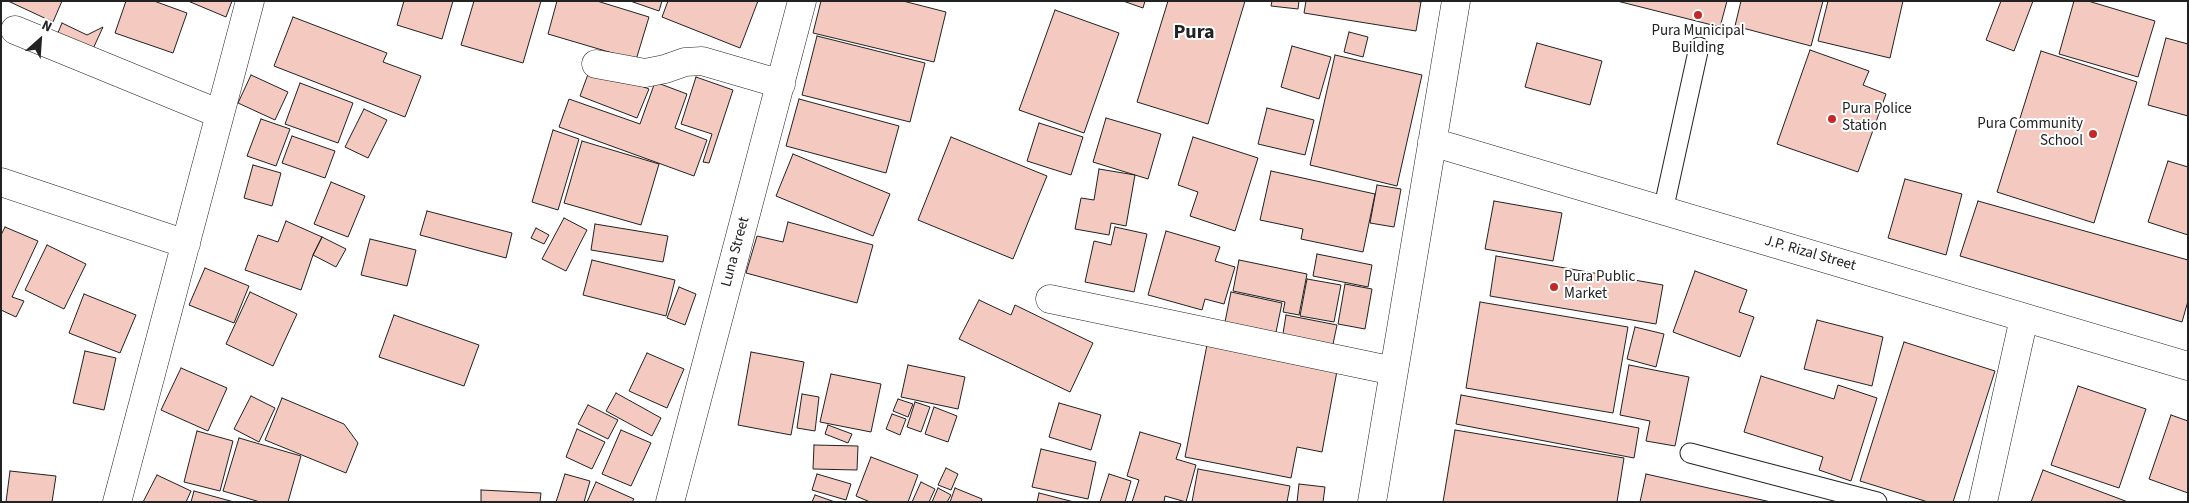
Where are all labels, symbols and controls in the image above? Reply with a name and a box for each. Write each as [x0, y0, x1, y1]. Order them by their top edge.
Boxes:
marker: Pura Municipal Building [1692, 9, 1704, 21]
north arrow [15, 15, 65, 65]
text: N [38, 15, 55, 38]
district label: Pura [1173, 22, 1215, 46]
place label: Pura Municipal Building [1651, 23, 1745, 58]
place label: Pura Police Station [1842, 101, 1912, 136]
marker: Pura Police Station [1826, 113, 1838, 125]
place label: Pura Community School [1977, 116, 2083, 151]
marker: Pura Community School [2087, 128, 2099, 140]
street label: Luna Street [718, 215, 754, 289]
street label: J.P. Rizal Street [1762, 232, 1858, 276]
place label: Pura Public Market [1564, 269, 1635, 304]
marker: Pura Public Market [1548, 281, 1560, 293]

